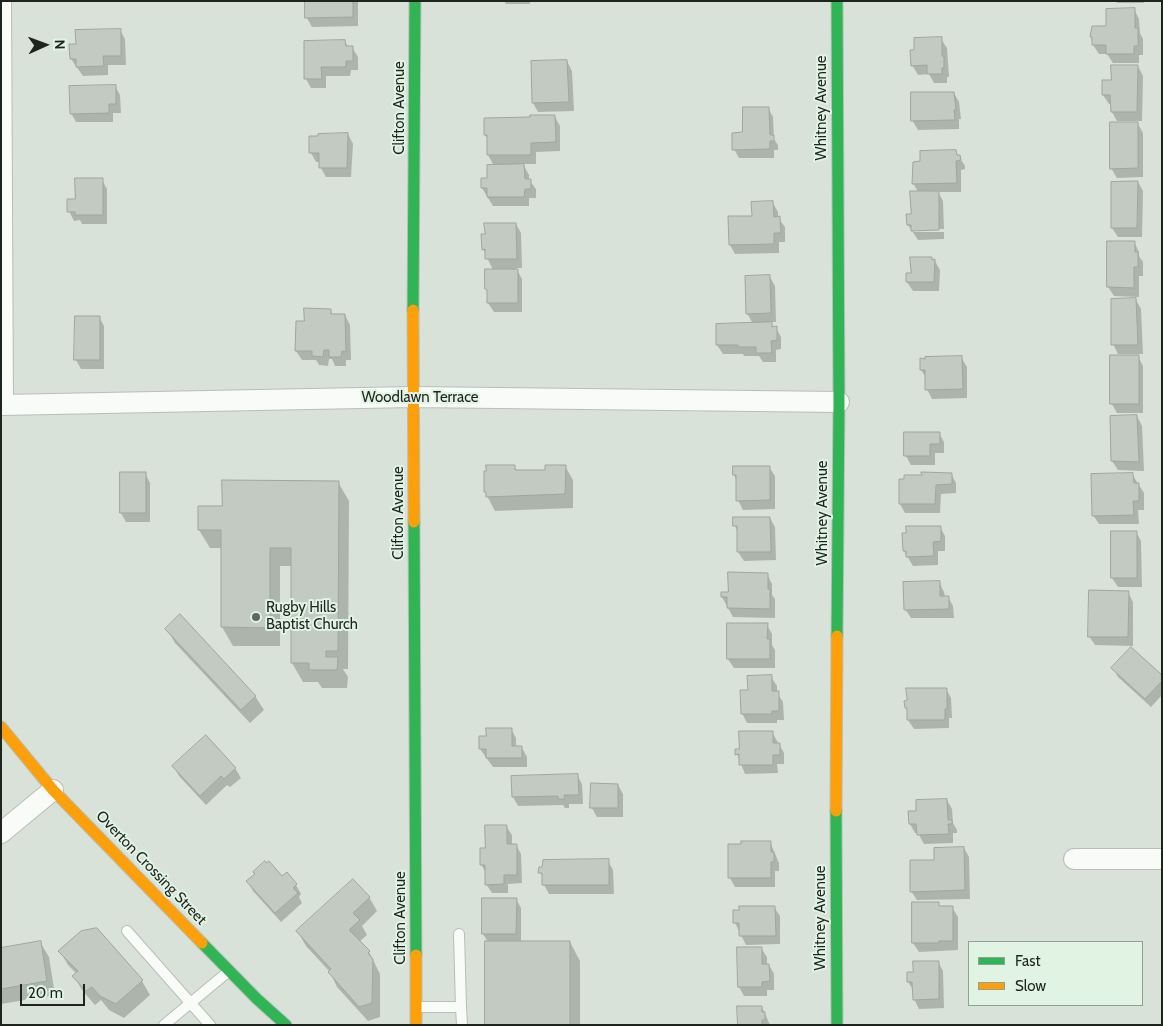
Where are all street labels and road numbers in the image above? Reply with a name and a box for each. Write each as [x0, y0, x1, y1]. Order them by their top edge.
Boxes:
street label: Whitney Avenue [813, 55, 831, 161]
street label: Clifton Avenue [391, 61, 409, 155]
street label: Woodlawn Terrace [361, 389, 479, 407]
street label: Whitney Avenue [814, 460, 832, 566]
street label: Clifton Avenue [390, 466, 408, 560]
street label: Overton Crossing Street [92, 807, 210, 929]
street label: Whitney Avenue [812, 865, 830, 971]
street label: Clifton Avenue [392, 871, 410, 965]

